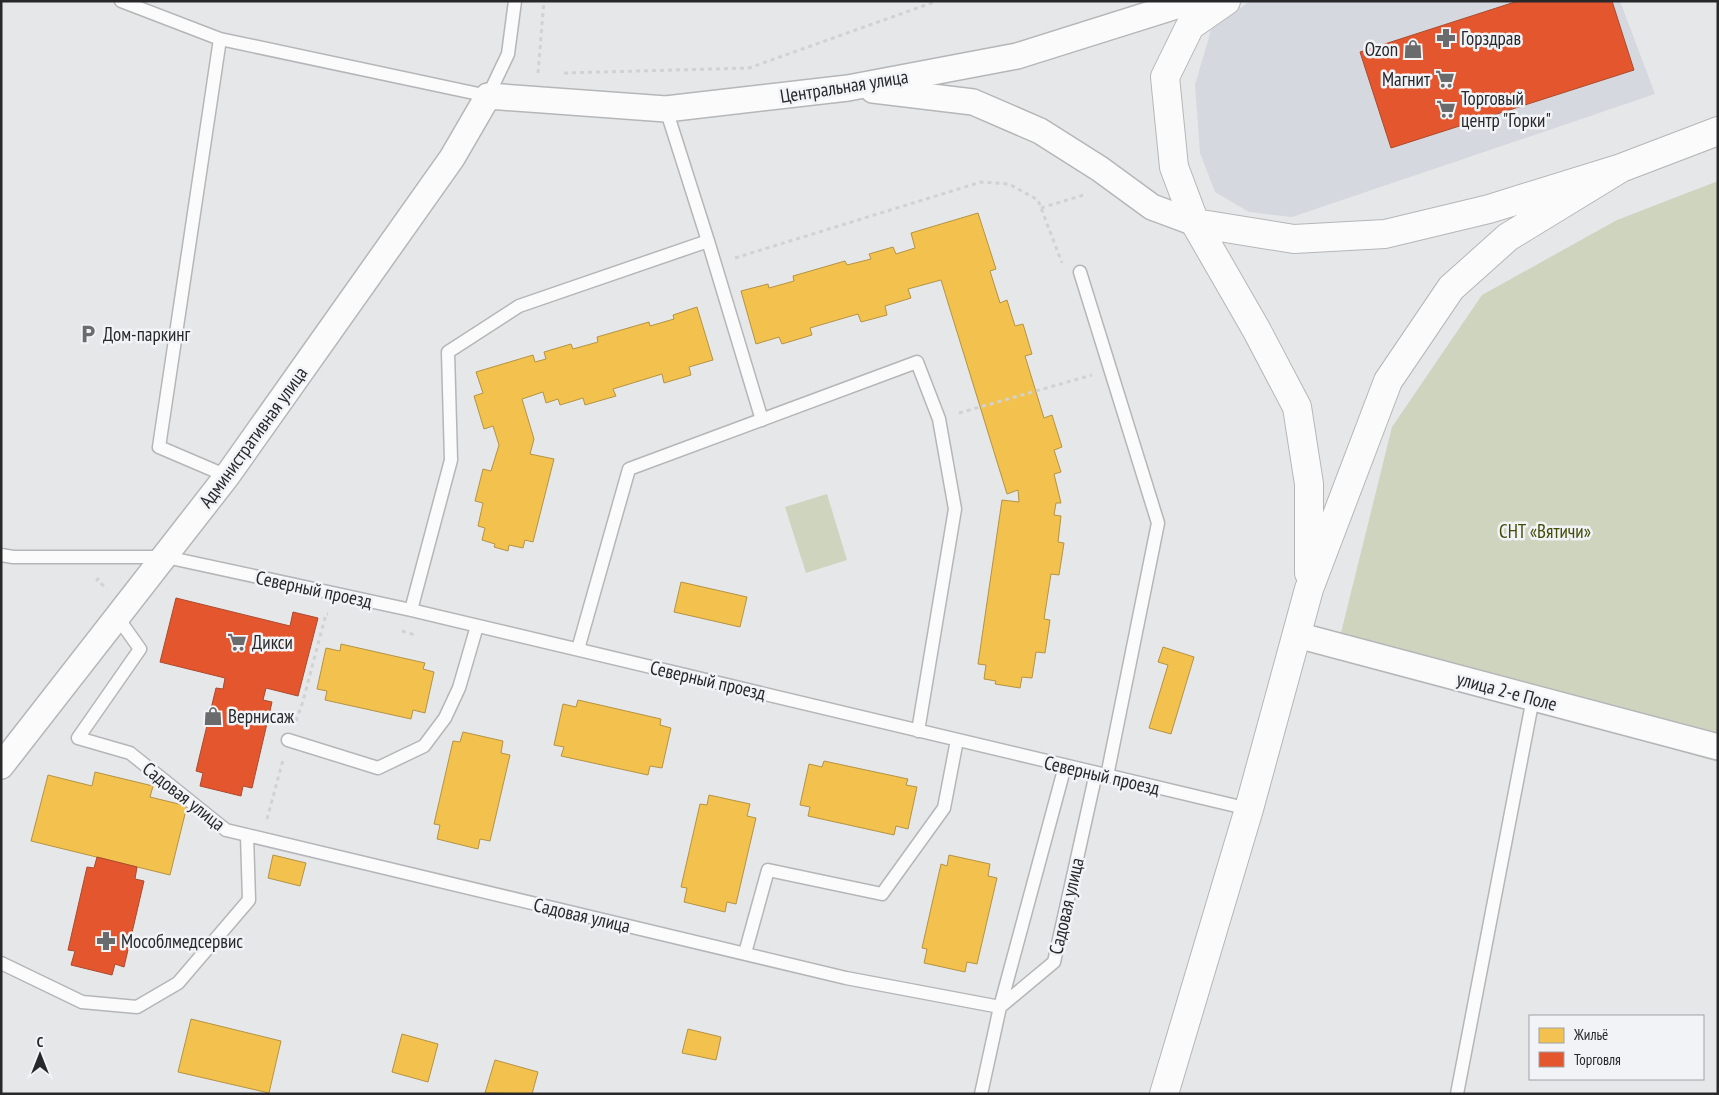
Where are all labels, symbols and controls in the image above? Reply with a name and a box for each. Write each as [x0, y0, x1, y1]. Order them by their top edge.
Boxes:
place label: Горздрав [1461, 26, 1521, 50]
pharmacy icon: Горздрав [1435, 27, 1457, 49]
place label: Ozon [1365, 37, 1398, 61]
shop icon: Ozon [1402, 38, 1424, 60]
street label: Центральная улица [778, 64, 910, 108]
place label: Магнит [1382, 67, 1431, 91]
supermarket icon: Магнит [1434, 68, 1456, 90]
place label: Торговый центр "Горки" [1461, 86, 1551, 132]
supermarket icon: Торговый центр "Горки" [1435, 98, 1457, 120]
place label: Дом-паркинг [103, 322, 191, 346]
parking icon: Дом-паркинг [77, 323, 99, 345]
street label: Административная улица [194, 362, 312, 512]
park label: СНТ «Вятичи» [1499, 519, 1591, 543]
street label: Северный проезд [254, 565, 375, 613]
place label: Дикси [252, 630, 293, 654]
supermarket icon: Дикси [226, 631, 248, 653]
street label: Северный проезд [648, 655, 769, 705]
street label: улица 2-е Поле [1454, 666, 1560, 716]
place label: Вернисаж [228, 704, 295, 728]
shop icon: Вернисаж [202, 705, 224, 727]
street label: Северный проезд [1042, 750, 1163, 800]
street label: Садовая улица [138, 756, 230, 836]
street label: Садовая улица [1043, 855, 1089, 957]
street label: Садовая улица [531, 892, 633, 938]
place label: Мособлмедсервис [121, 929, 243, 953]
pharmacy icon: Мособлмедсервис [95, 930, 117, 952]
legend [1529, 1015, 1704, 1080]
text: Жильё [1573, 1025, 1608, 1044]
north arrow [15, 1030, 65, 1080]
text: С [37, 1033, 44, 1051]
text: Торговля [1574, 1050, 1621, 1069]

